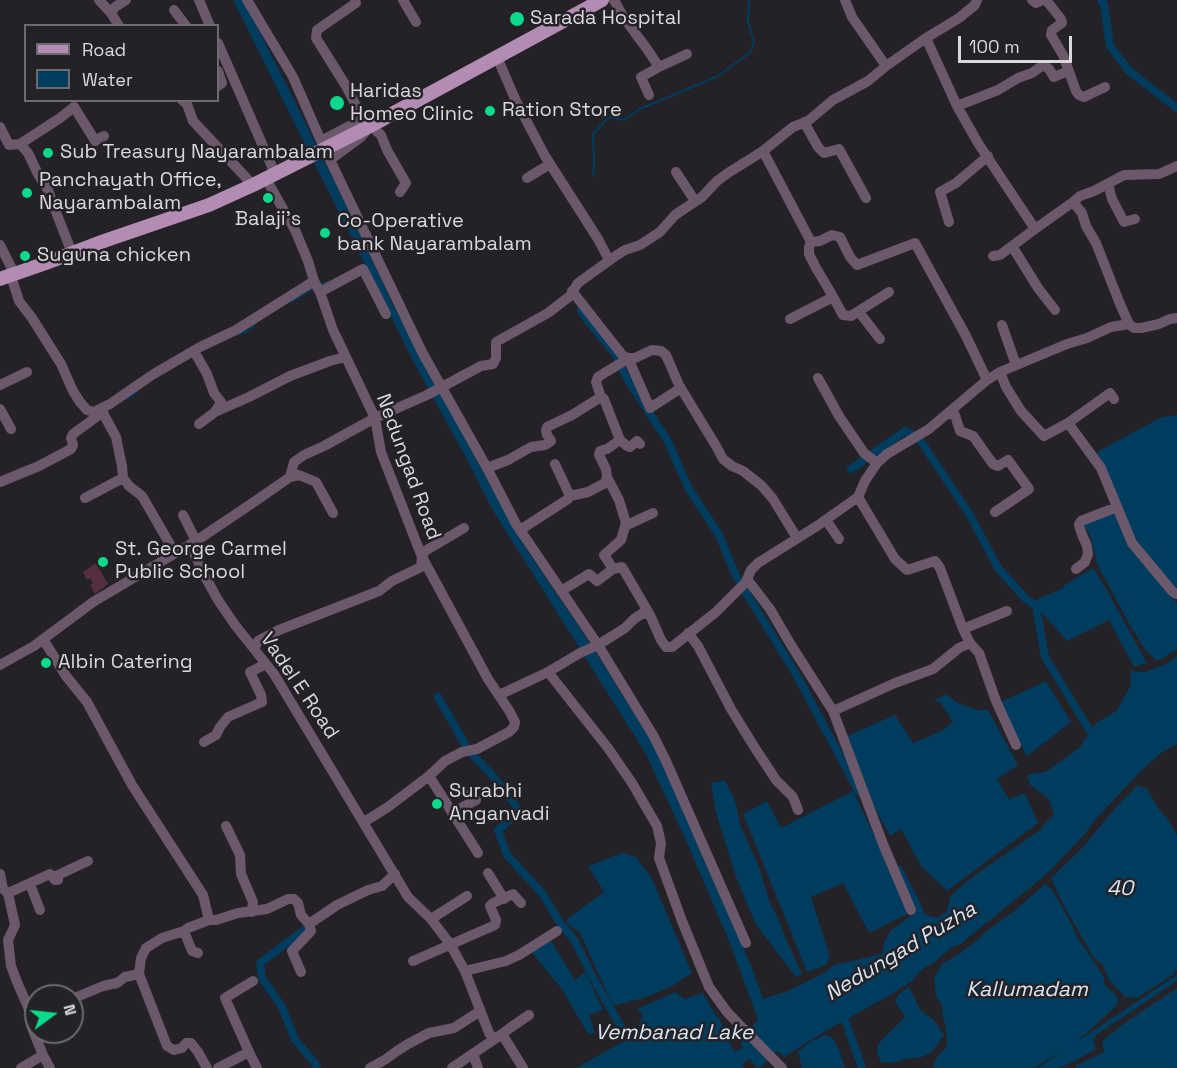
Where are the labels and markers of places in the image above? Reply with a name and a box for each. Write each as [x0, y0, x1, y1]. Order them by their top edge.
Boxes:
place label: Sarada Hospital [530, 7, 681, 31]
marker: Sarada Hospital [508, 10, 526, 28]
place label: Haridas Homeo Clinic [350, 80, 474, 127]
marker: Haridas Homeo Clinic [328, 94, 346, 112]
place label: Ration Store [502, 99, 622, 123]
marker: Ration Store [483, 104, 497, 118]
place label: Sub Treasury Nayarambalam [60, 141, 333, 165]
marker: Sub Treasury Nayarambalam [41, 146, 55, 160]
place label: Panchayath Office, Nayarambalam [39, 169, 221, 216]
marker: Panchayath Office, Nayarambalam [20, 186, 34, 200]
marker: Balaji's [261, 191, 275, 205]
place label: Balaji's [235, 208, 301, 232]
place label: Co-Operative bank Nayarambalam [337, 210, 532, 257]
marker: Co-Operative bank Nayarambalam [318, 226, 332, 240]
place label: Suguna chicken [37, 244, 191, 268]
marker: Suguna chicken [18, 249, 32, 263]
place label: St. George Carmel Public School [115, 538, 287, 585]
marker: St. George Carmel Public School [96, 555, 110, 569]
place label: Albin Catering [58, 651, 193, 675]
marker: Albin Catering [39, 656, 53, 670]
place label: Surabhi Anganvadi [449, 780, 550, 827]
marker: Surabhi Anganvadi [430, 797, 444, 811]

